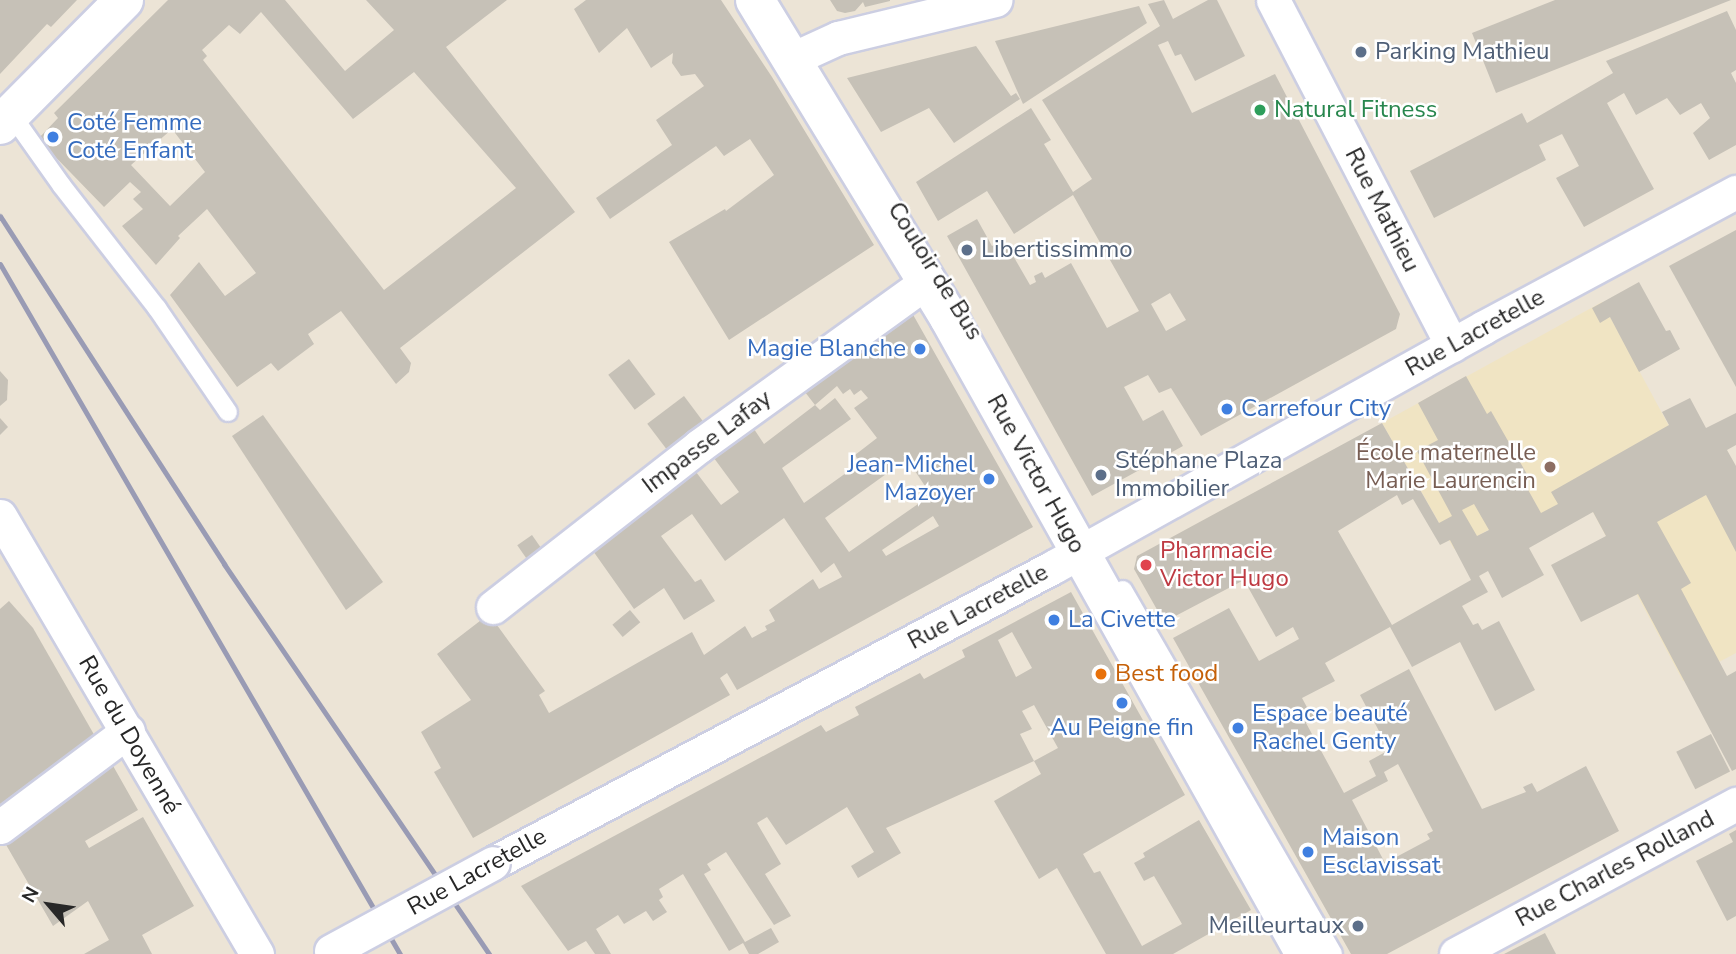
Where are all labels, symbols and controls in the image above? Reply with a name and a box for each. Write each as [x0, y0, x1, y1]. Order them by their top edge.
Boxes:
place label: Parking Mathieu [1375, 38, 1549, 66]
marker: Parking Mathieu [1353, 44, 1369, 60]
place label: Natural Fitness [1274, 96, 1437, 124]
marker: Natural Fitness [1252, 102, 1268, 118]
place label: Coté Femme Coté Enfant [67, 109, 202, 165]
marker: Coté Femme Coté Enfant [45, 129, 61, 145]
street label: Rue Mathieu [1338, 143, 1426, 277]
street label: Couloir de Bus [881, 197, 989, 345]
place label: Libertissimmo [981, 236, 1133, 264]
marker: Libertissimmo [959, 242, 975, 258]
street label: Rue Lacretelle [1400, 283, 1550, 383]
place label: Magie Blanche [747, 335, 906, 363]
marker: Magie Blanche [912, 341, 928, 357]
street label: Impasse Lafay [637, 384, 777, 500]
street label: Rue Victor Hugo [980, 390, 1092, 558]
place label: Carrefour City [1241, 395, 1391, 423]
marker: Carrefour City [1219, 401, 1235, 417]
place label: École maternelle Marie Laurencin [1356, 439, 1536, 495]
place label: Stéphane Plaza Immobilier [1115, 447, 1282, 503]
place label: Jean-Michel Mazoyer [847, 451, 975, 507]
marker: École maternelle Marie Laurencin [1542, 459, 1558, 475]
marker: Stéphane Plaza Immobilier [1093, 467, 1109, 483]
marker: Jean-Michel Mazoyer [981, 471, 997, 487]
place label: Pharmacie Victor Hugo [1160, 537, 1289, 593]
marker: Pharmacie Victor Hugo [1138, 557, 1154, 573]
street label: Rue Lacretelle [903, 558, 1053, 656]
place label: La Civette [1068, 606, 1176, 634]
marker: La Civette [1046, 612, 1062, 628]
street label: Rue du Doyenné [72, 651, 186, 819]
place label: Best food [1115, 660, 1218, 688]
marker: Best food [1093, 666, 1109, 682]
marker: Au Peigne fin [1114, 695, 1130, 711]
place label: Espace beauté Rachel Genty [1252, 700, 1408, 756]
place label: Au Peigne fin [1050, 714, 1194, 742]
marker: Espace beauté Rachel Genty [1230, 720, 1246, 736]
street label: Rue Charles Rolland [1511, 804, 1719, 934]
street label: Rue Lacretelle [402, 822, 552, 922]
place label: Maison Esclavissat [1322, 824, 1440, 880]
marker: Maison Esclavissat [1300, 844, 1316, 860]
north arrow [14, 870, 84, 940]
text: N [16, 882, 45, 907]
place label: Meilleurtaux [1208, 912, 1344, 940]
marker: Meilleurtaux [1350, 918, 1366, 934]

